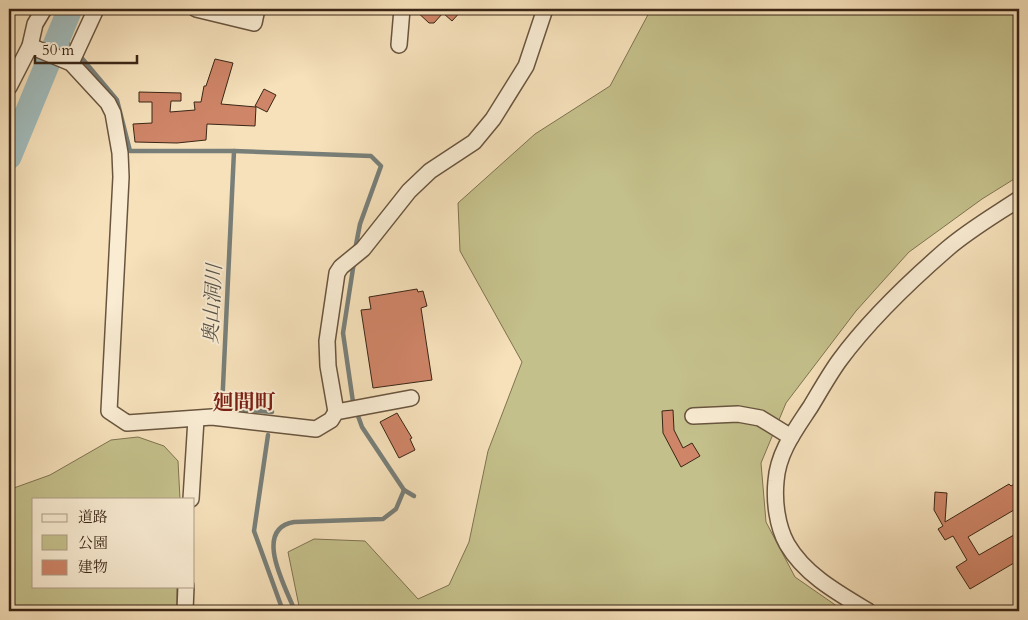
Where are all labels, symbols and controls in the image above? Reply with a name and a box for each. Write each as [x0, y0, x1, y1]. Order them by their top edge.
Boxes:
scale bar [35, 32, 138, 64]
text: 50 m [42, 40, 74, 60]
water label: 奥山洞川 [197, 261, 228, 345]
district label: 廻間町 [213, 388, 276, 417]
legend [32, 498, 195, 588]
text: 道路 [78, 507, 108, 527]
text: 公園 [78, 533, 108, 553]
text: 建物 [78, 557, 108, 577]

